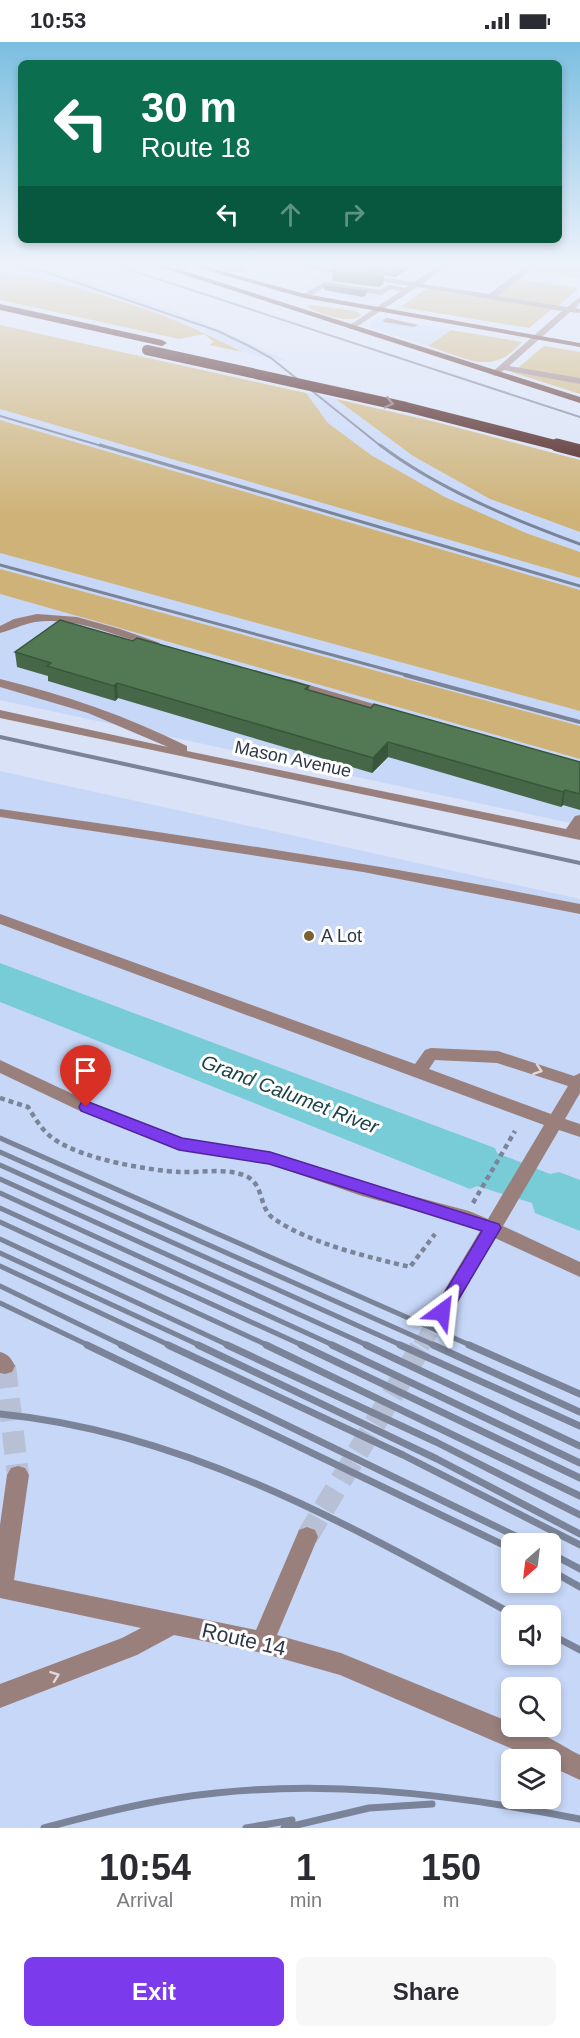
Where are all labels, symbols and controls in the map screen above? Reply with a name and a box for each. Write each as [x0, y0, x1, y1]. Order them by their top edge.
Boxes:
text: 10:53 [30, 8, 86, 33]
icon: left [42, 84, 120, 162]
text: 30 m [141, 84, 237, 131]
text: Route 18 [141, 133, 251, 163]
icon: left [211, 198, 244, 231]
icon: ahead [274, 198, 307, 231]
icon: right [337, 198, 370, 231]
one-way arrow [384, 395, 394, 408]
street label: Mason Avenue [233, 737, 353, 781]
place label: A Lot [321, 926, 362, 946]
marker: A Lot [302, 929, 316, 943]
pin [60, 1045, 111, 1107]
water label: Grand Calumet River [198, 1050, 383, 1138]
icon: arrive [69, 1054, 102, 1087]
one-way arrow [532, 1063, 543, 1075]
position arrow [410, 1280, 474, 1344]
north arrow [501, 1533, 561, 1593]
map controls [501, 1533, 561, 1809]
button: sound [501, 1605, 561, 1665]
street label: Route 14 [200, 1618, 288, 1660]
one-way arrow [49, 1671, 60, 1683]
button: search [501, 1677, 561, 1737]
button: layers [501, 1749, 561, 1809]
text: 10:54 [99, 1847, 191, 1888]
text: 1 [296, 1847, 316, 1888]
text: 150 [421, 1847, 481, 1888]
text: Arrival [117, 1889, 173, 1911]
text: min [290, 1889, 322, 1911]
text: m [443, 1889, 459, 1911]
button: Exit [24, 1957, 284, 2026]
button: Share [296, 1957, 556, 2026]

